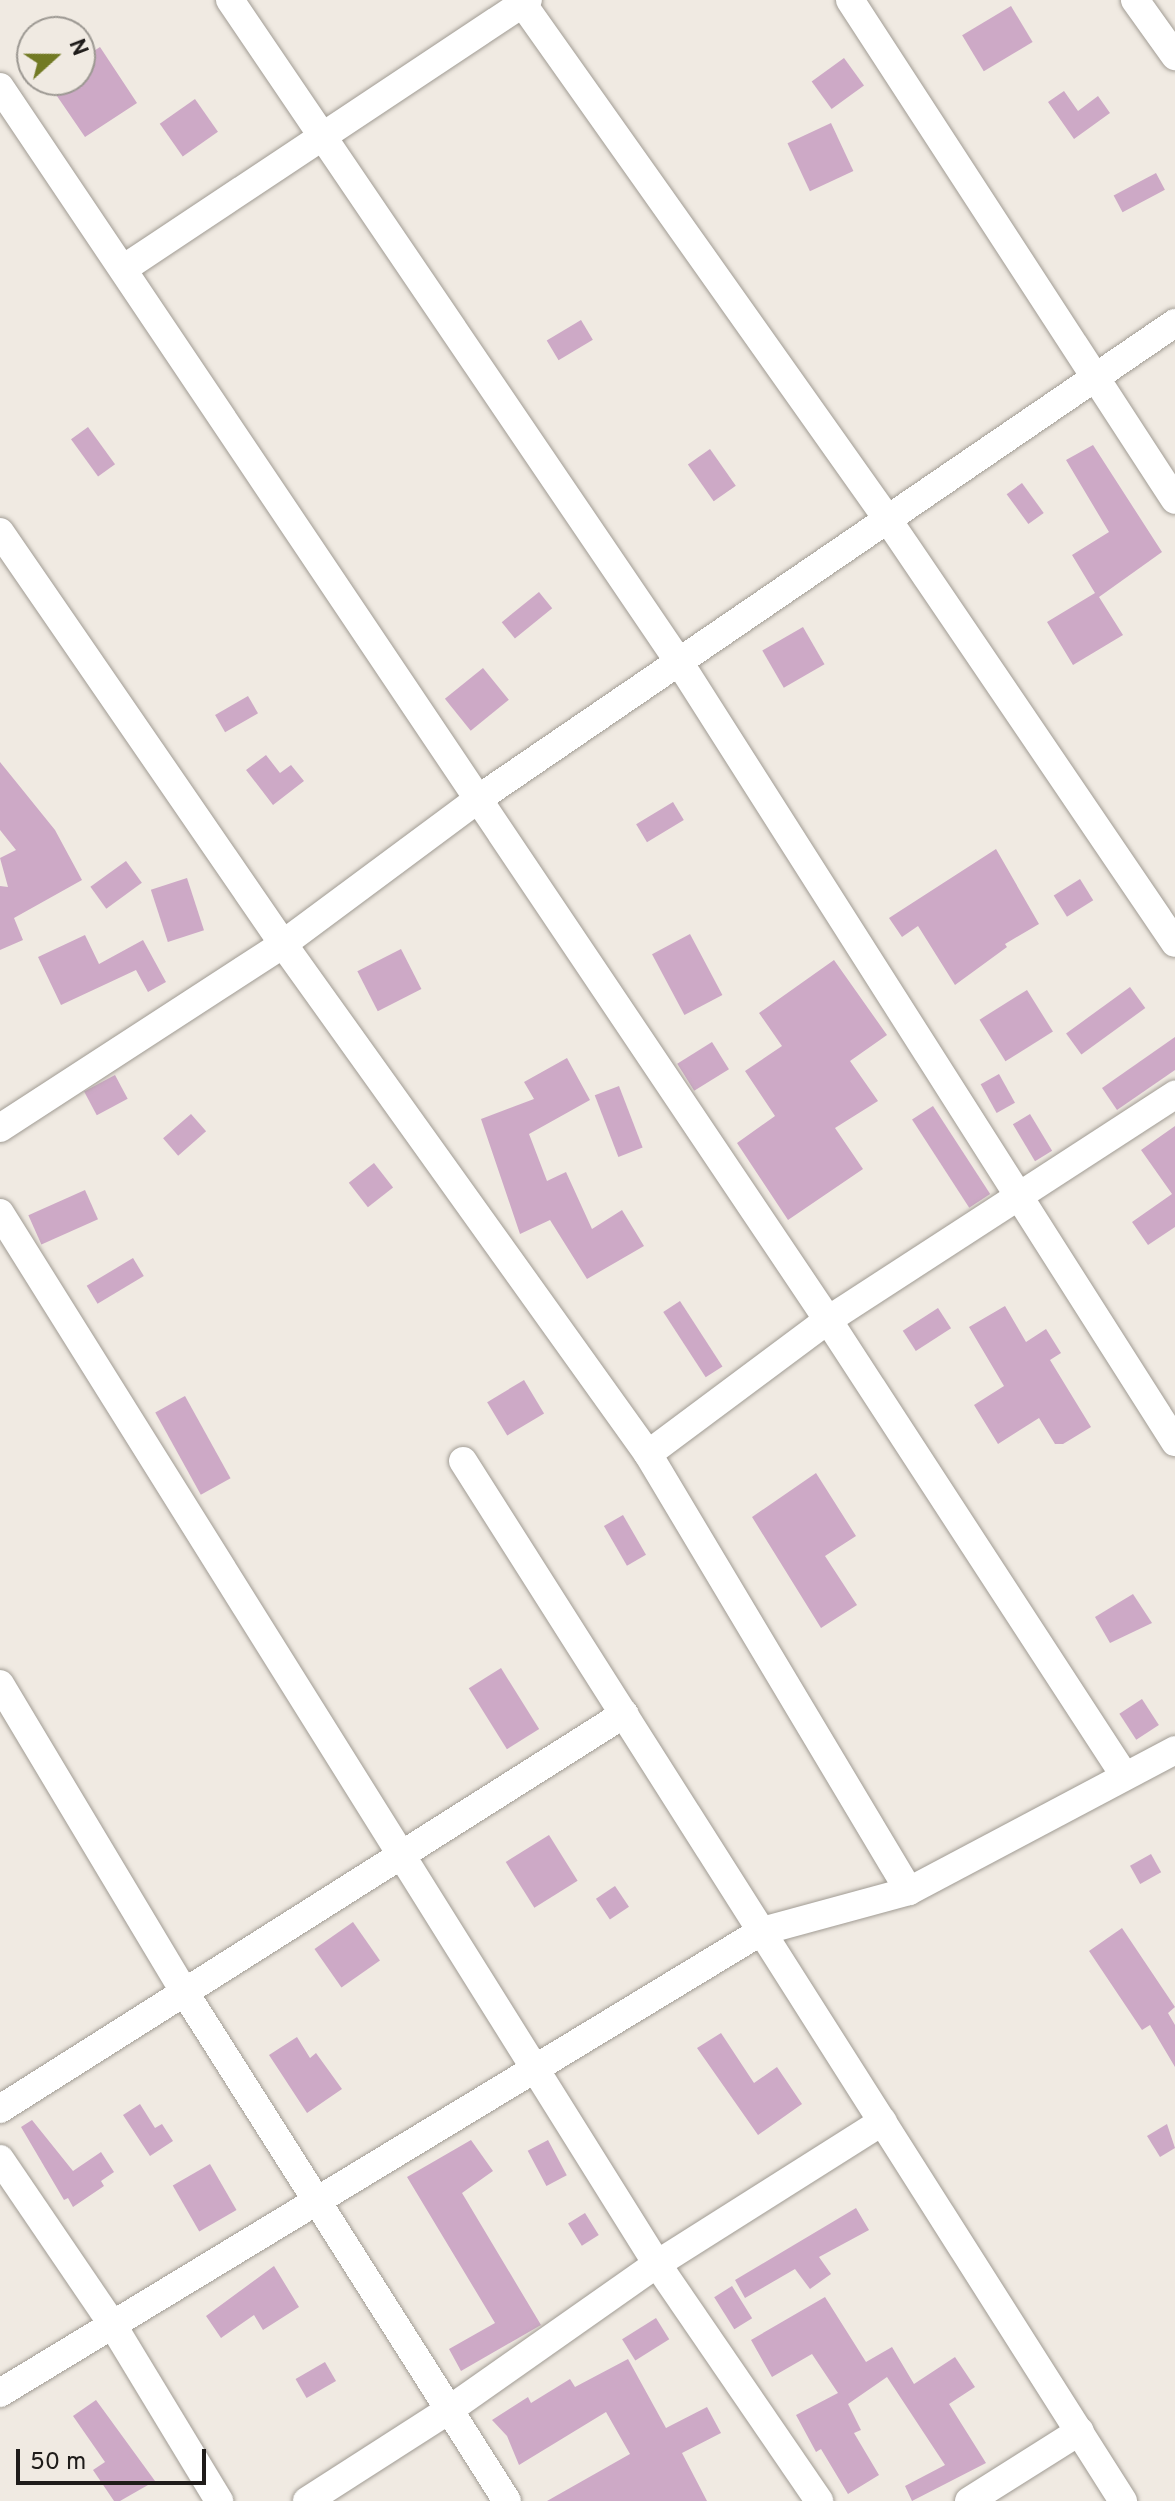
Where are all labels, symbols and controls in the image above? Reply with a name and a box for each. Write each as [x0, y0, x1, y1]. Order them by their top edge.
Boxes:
north arrow [16, 16, 96, 96]
text: N [62, 36, 92, 60]
scale bar [20, 2433, 210, 2483]
text: 50 m [30, 2448, 86, 2478]

